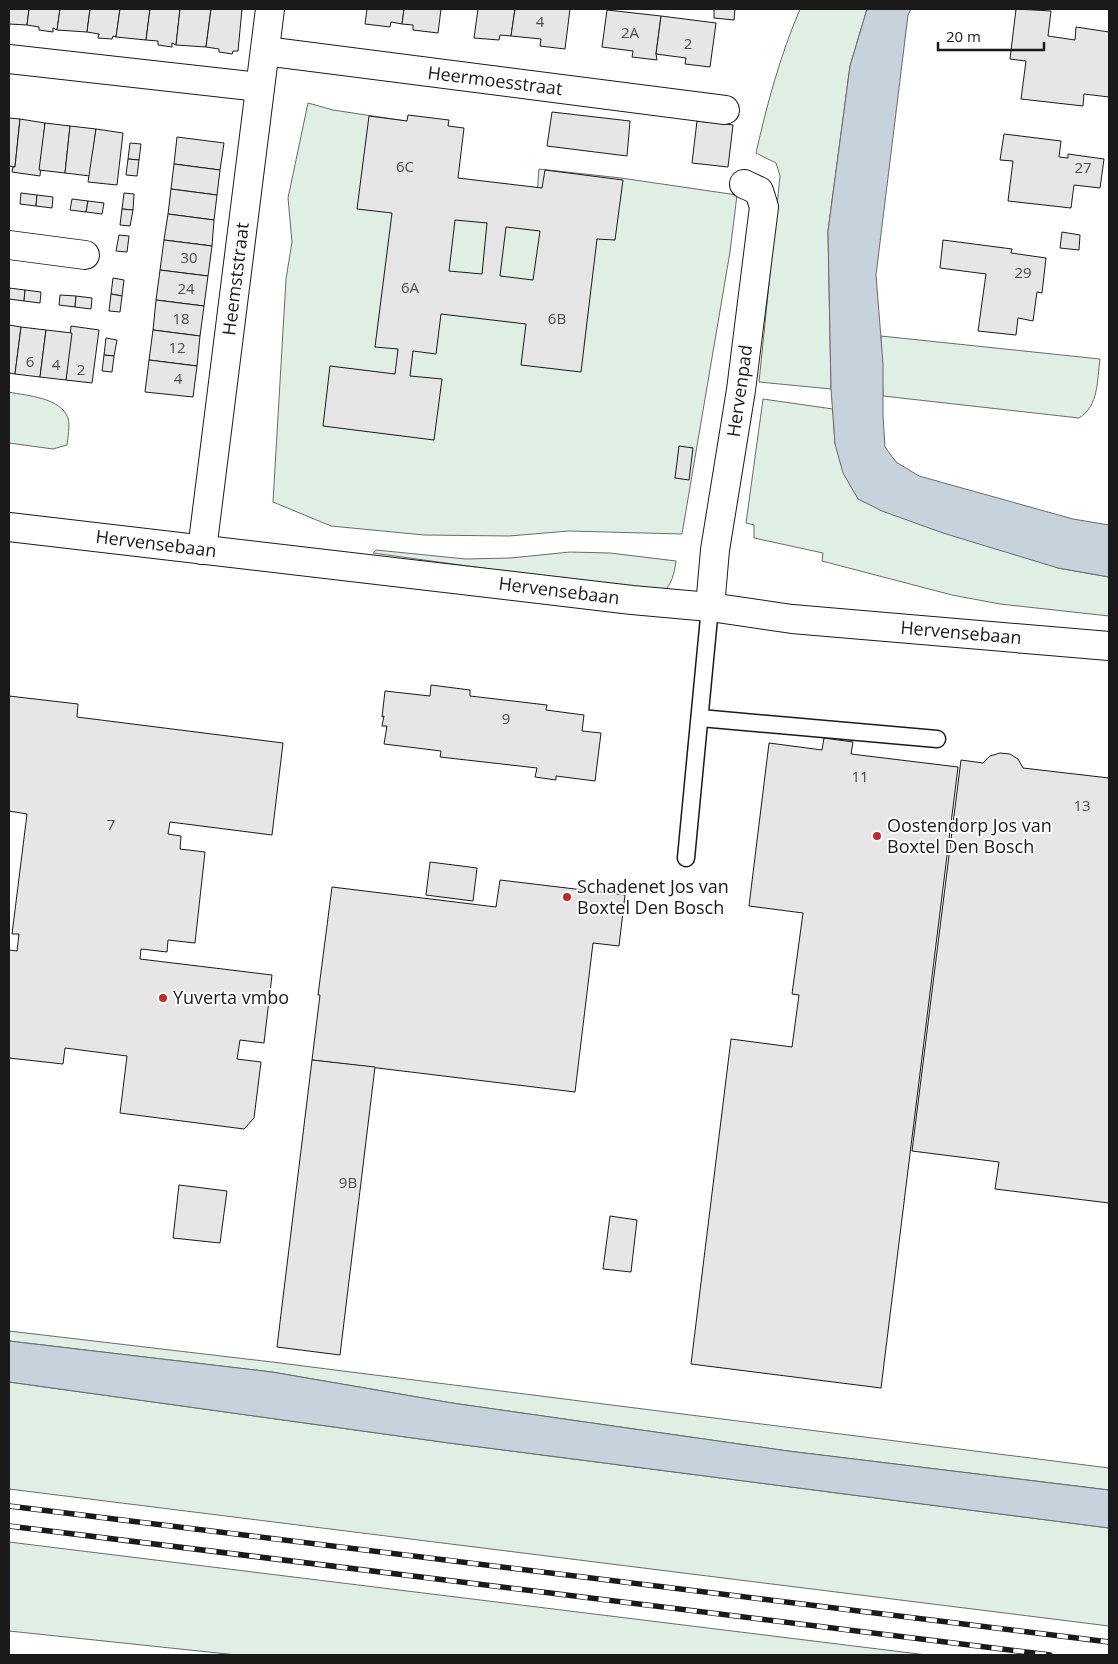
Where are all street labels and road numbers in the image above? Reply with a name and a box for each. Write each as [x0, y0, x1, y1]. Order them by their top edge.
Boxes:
street label: Heermoesstraat [426, 60, 564, 100]
street label: Heemststraat [216, 221, 254, 337]
street label: Hervenpad [721, 343, 757, 439]
street label: Hervensebaan [94, 524, 218, 562]
street label: Hervensebaan [497, 571, 621, 609]
street label: Hervensebaan [899, 615, 1023, 649]

